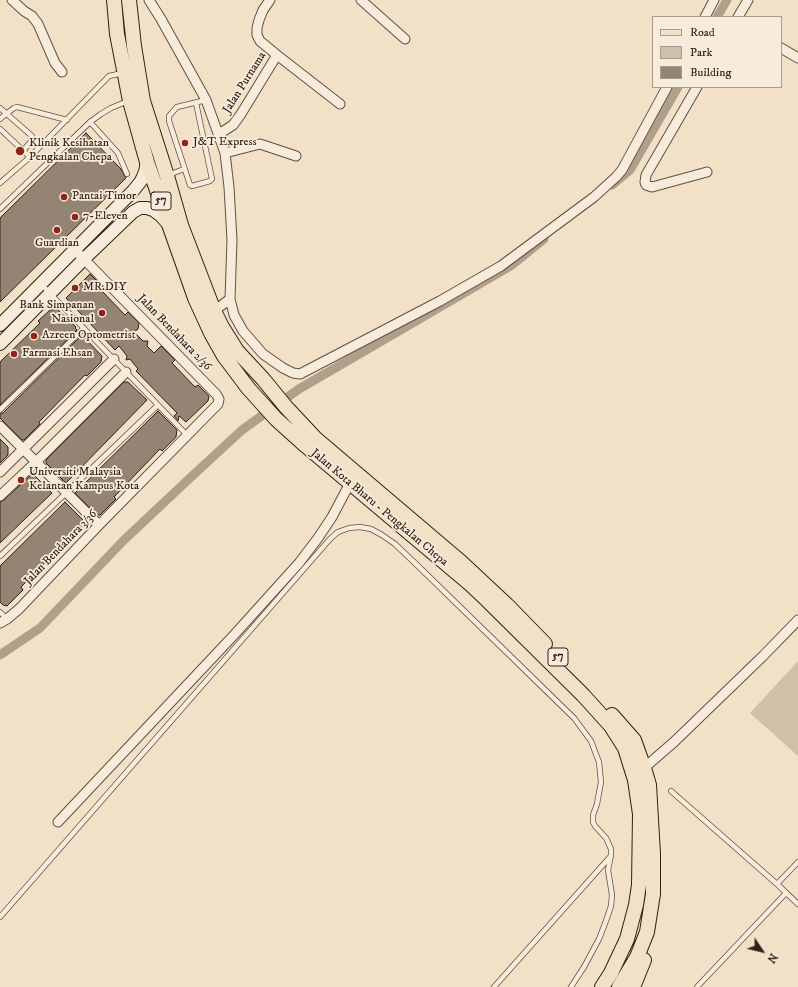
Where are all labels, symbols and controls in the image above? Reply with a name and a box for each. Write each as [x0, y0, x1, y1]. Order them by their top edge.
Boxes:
legend [652, 16, 782, 88]
text: Road [690, 25, 715, 40]
text: Park [690, 45, 712, 60]
street label: Jalan Purnama [220, 50, 270, 116]
text: Building [690, 65, 731, 80]
place label: J&T Express [193, 136, 257, 150]
place label: Klinik Kesihatan Pengkalan Chepa [29, 137, 112, 165]
marker: J&T Express [180, 138, 190, 148]
marker: Klinik Kesihatan Pengkalan Chepa [14, 145, 26, 157]
place label: Pantai Timor [72, 190, 136, 204]
marker: Pantai Timor [59, 192, 69, 202]
road number: 57 [151, 192, 171, 210]
place label: 7-Eleven [83, 210, 128, 224]
marker: 7-Eleven [70, 212, 80, 222]
marker: Guardian [52, 225, 62, 235]
place label: Guardian [35, 237, 79, 251]
place label: MR.DIY [83, 281, 126, 295]
marker: MR.DIY [70, 283, 80, 293]
street label: Jalan Bendahara 2/36 [134, 292, 214, 374]
place label: Bank Simpanan Nasional [19, 299, 94, 327]
marker: Bank Simpanan Nasional [97, 308, 107, 318]
place label: Azreen Optometrist [42, 329, 135, 343]
marker: Azreen Optometrist [29, 331, 39, 341]
place label: Farmasi Ehsan [22, 347, 93, 361]
marker: Farmasi Ehsan [9, 349, 19, 359]
street label: Jalan Kota Bharu - Pengkalan Chepa [307, 446, 451, 570]
place label: Universiti Malaysia Kelantan Kampus Kota [29, 466, 139, 494]
marker: Universiti Malaysia Kelantan Kampus Kota [16, 475, 26, 485]
street label: Jalan Bendahara 3/36 [21, 507, 101, 589]
road number: 57 [548, 648, 568, 666]
north arrow [742, 931, 782, 971]
text: N [764, 950, 780, 966]

